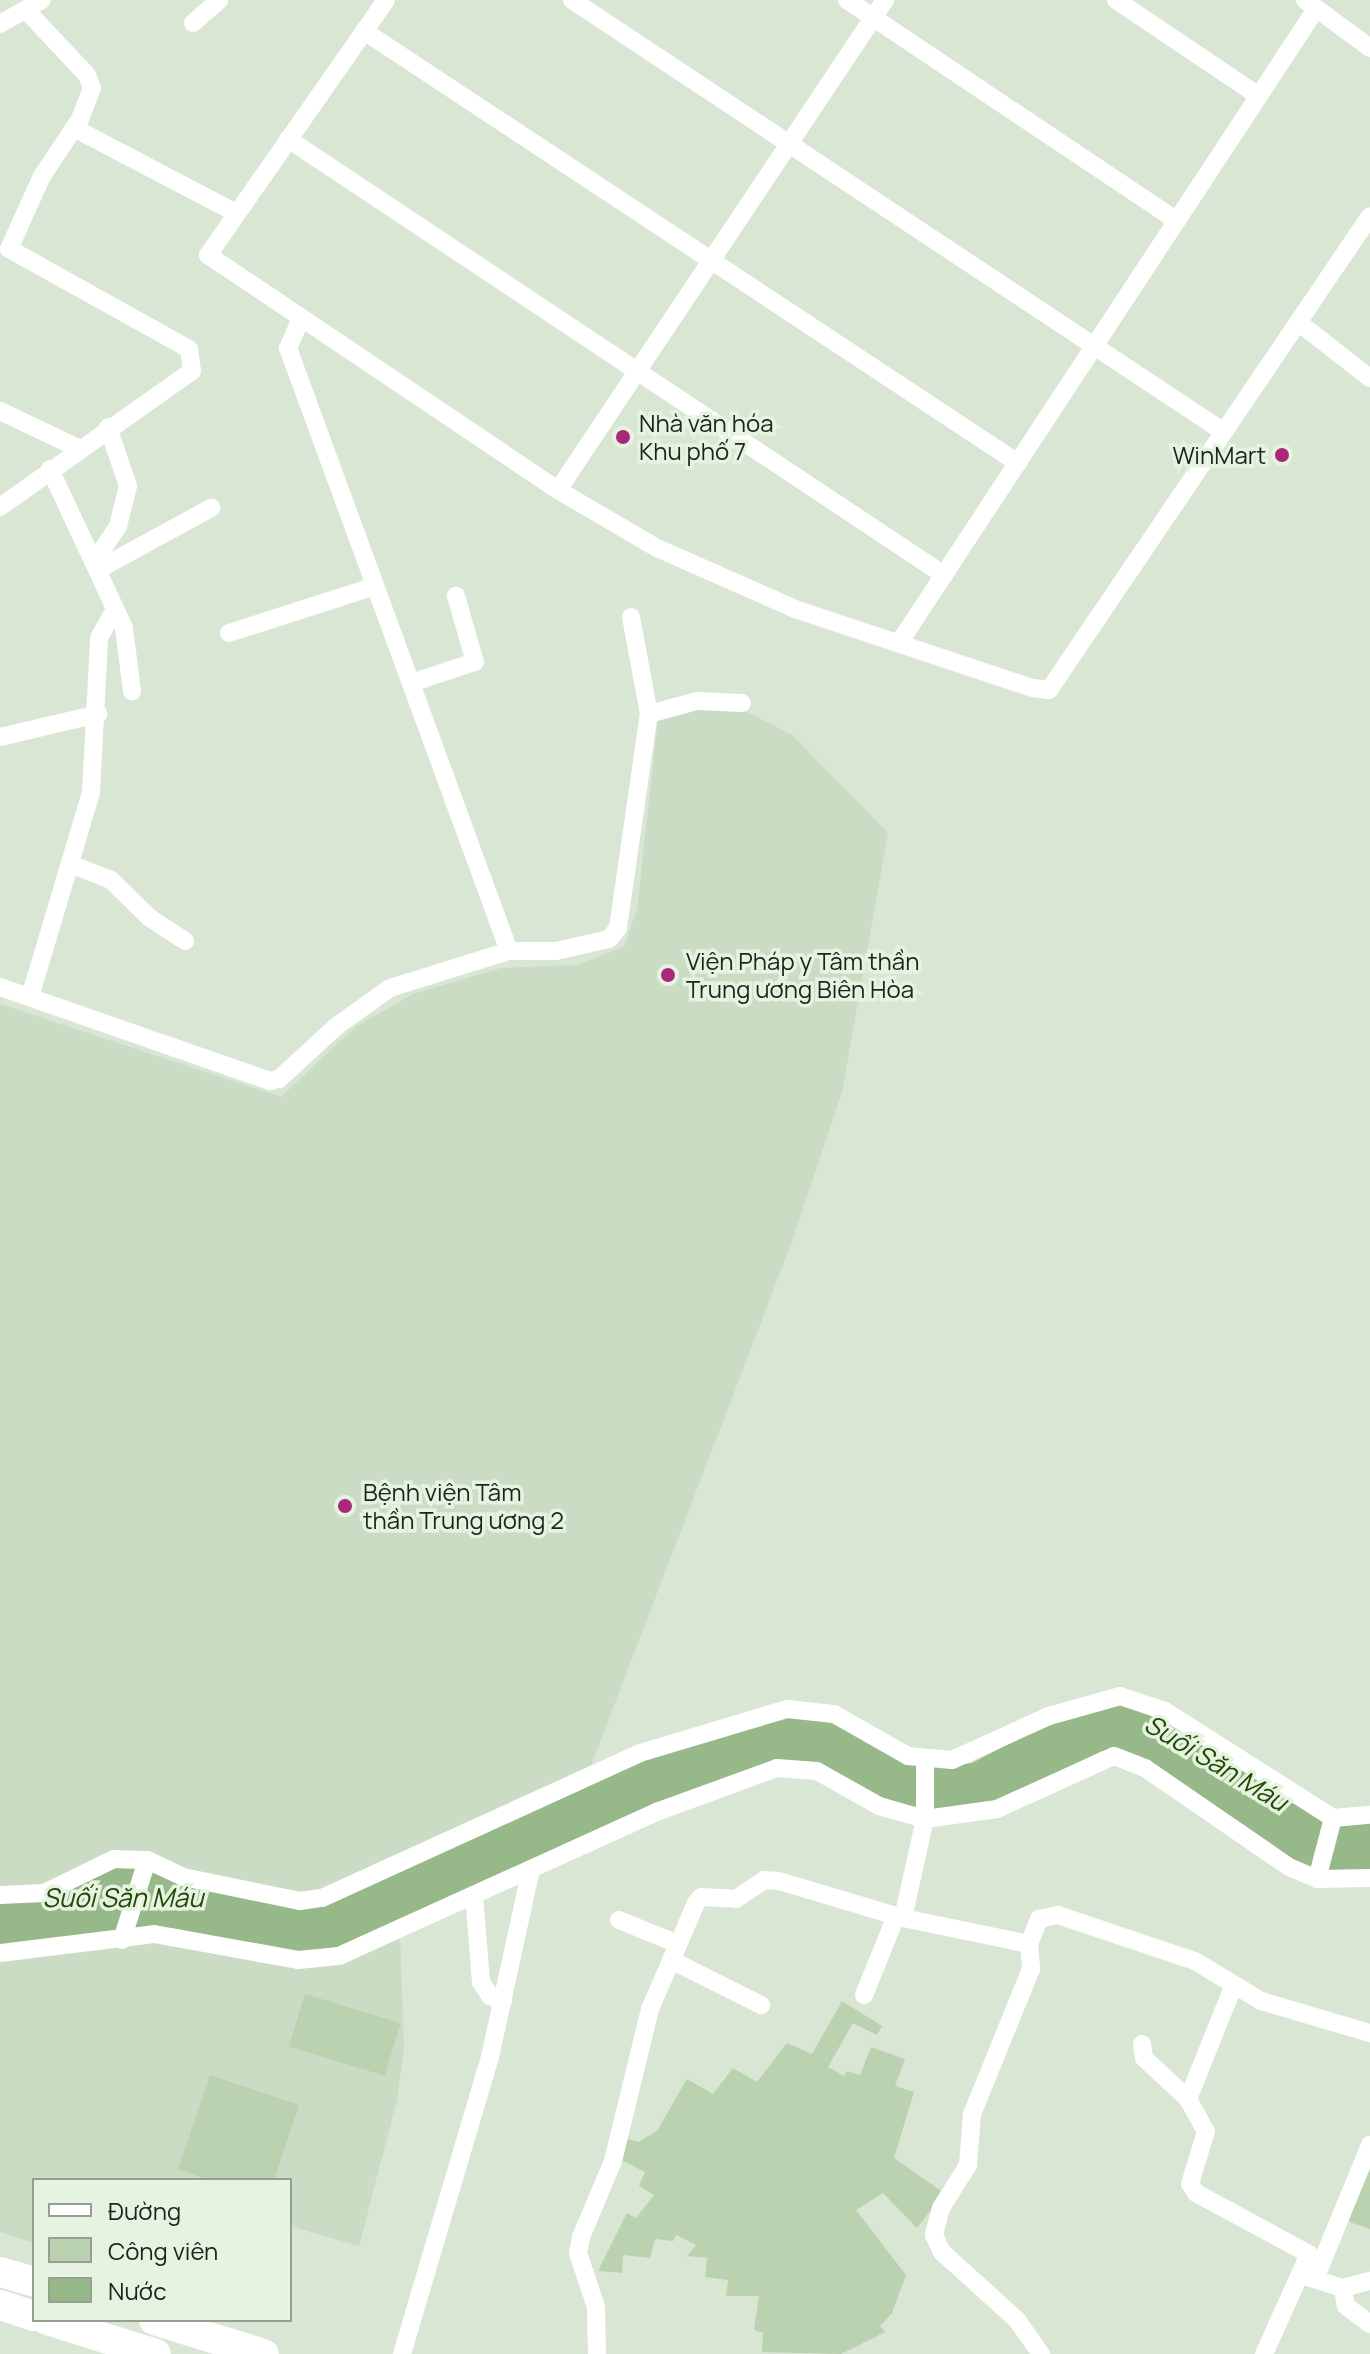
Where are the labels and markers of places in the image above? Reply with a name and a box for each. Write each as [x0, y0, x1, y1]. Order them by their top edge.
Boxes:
place label: Nhà văn hóa Khu phố 7 [639, 409, 773, 465]
marker: Nhà văn hóa Khu phố 7 [614, 428, 632, 446]
place label: WinMart [1172, 441, 1266, 469]
marker: WinMart [1273, 446, 1291, 464]
place label: Viện Pháp y Tâm thần Trung ương Biên Hòa [686, 947, 919, 1003]
marker: Viện Pháp y Tâm thần Trung ương Biên Hòa [657, 964, 679, 986]
place label: Bệnh viện Tâm thần Trung ương 2 [363, 1478, 564, 1534]
marker: Bệnh viện Tâm thần Trung ương 2 [334, 1495, 356, 1517]

